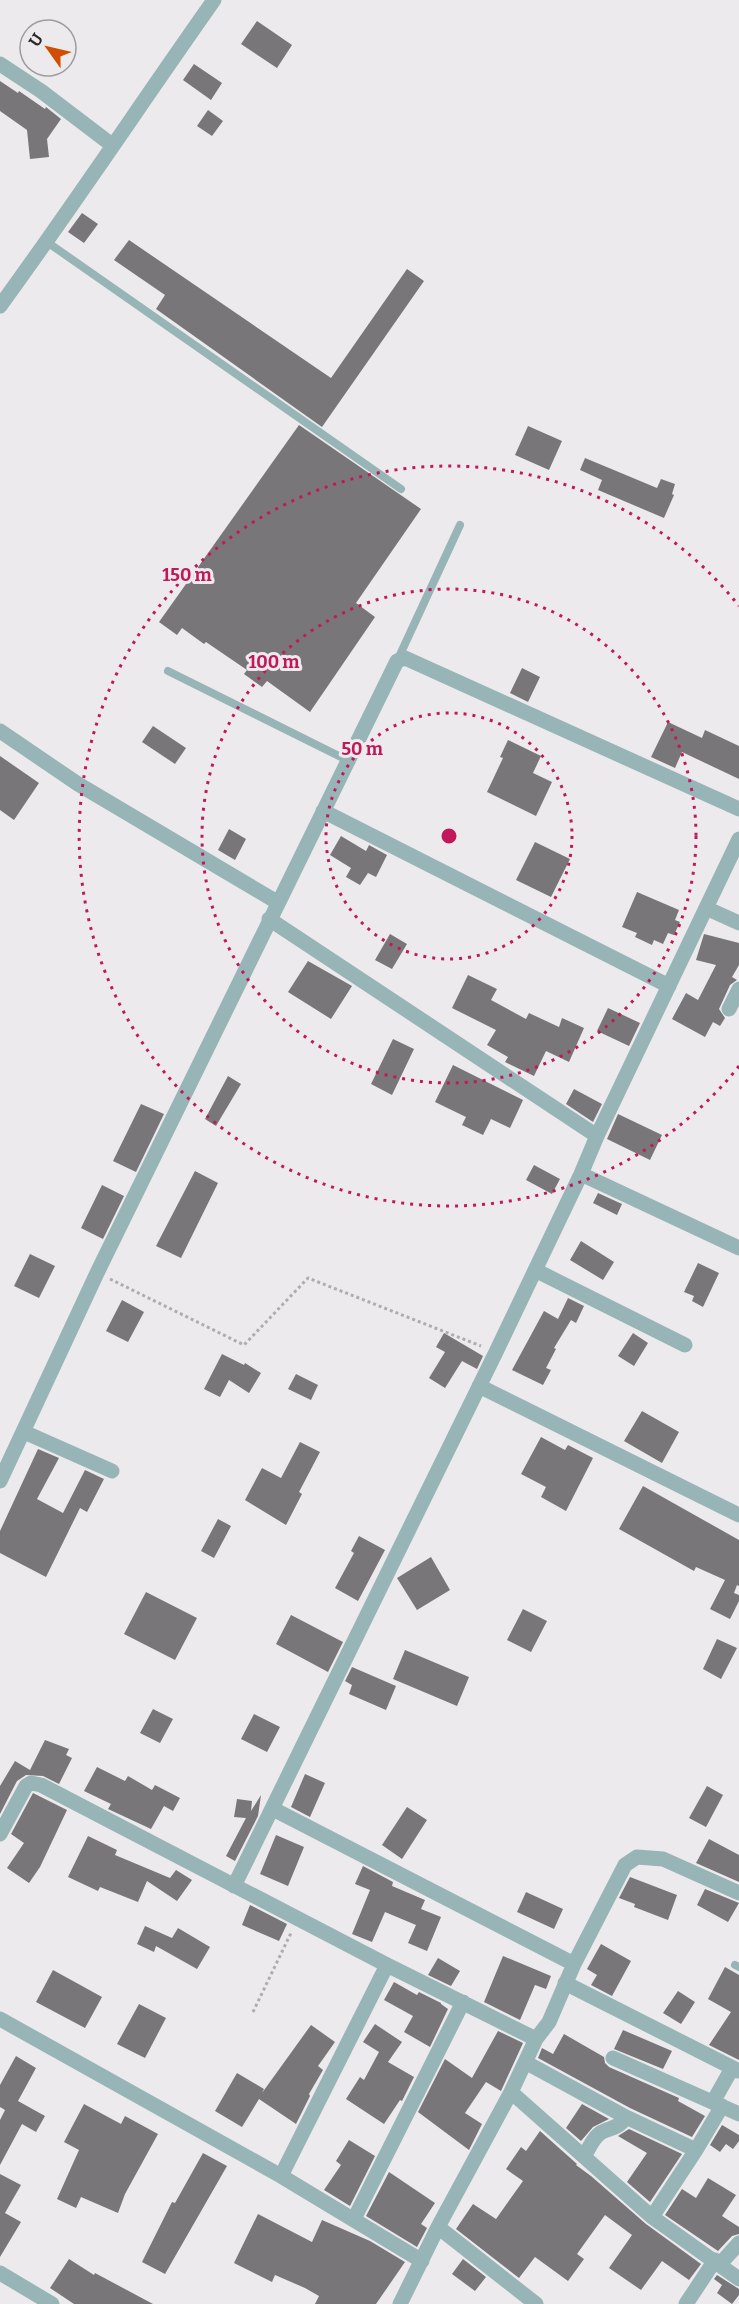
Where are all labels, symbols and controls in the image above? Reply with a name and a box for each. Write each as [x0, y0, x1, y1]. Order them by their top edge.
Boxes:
north arrow [18, 18, 78, 78]
text: U [25, 30, 47, 50]
text: 150 m [162, 564, 212, 586]
text: 100 m [248, 651, 300, 673]
text: 50 m [341, 738, 383, 760]
centre of rings [439, 826, 459, 846]

